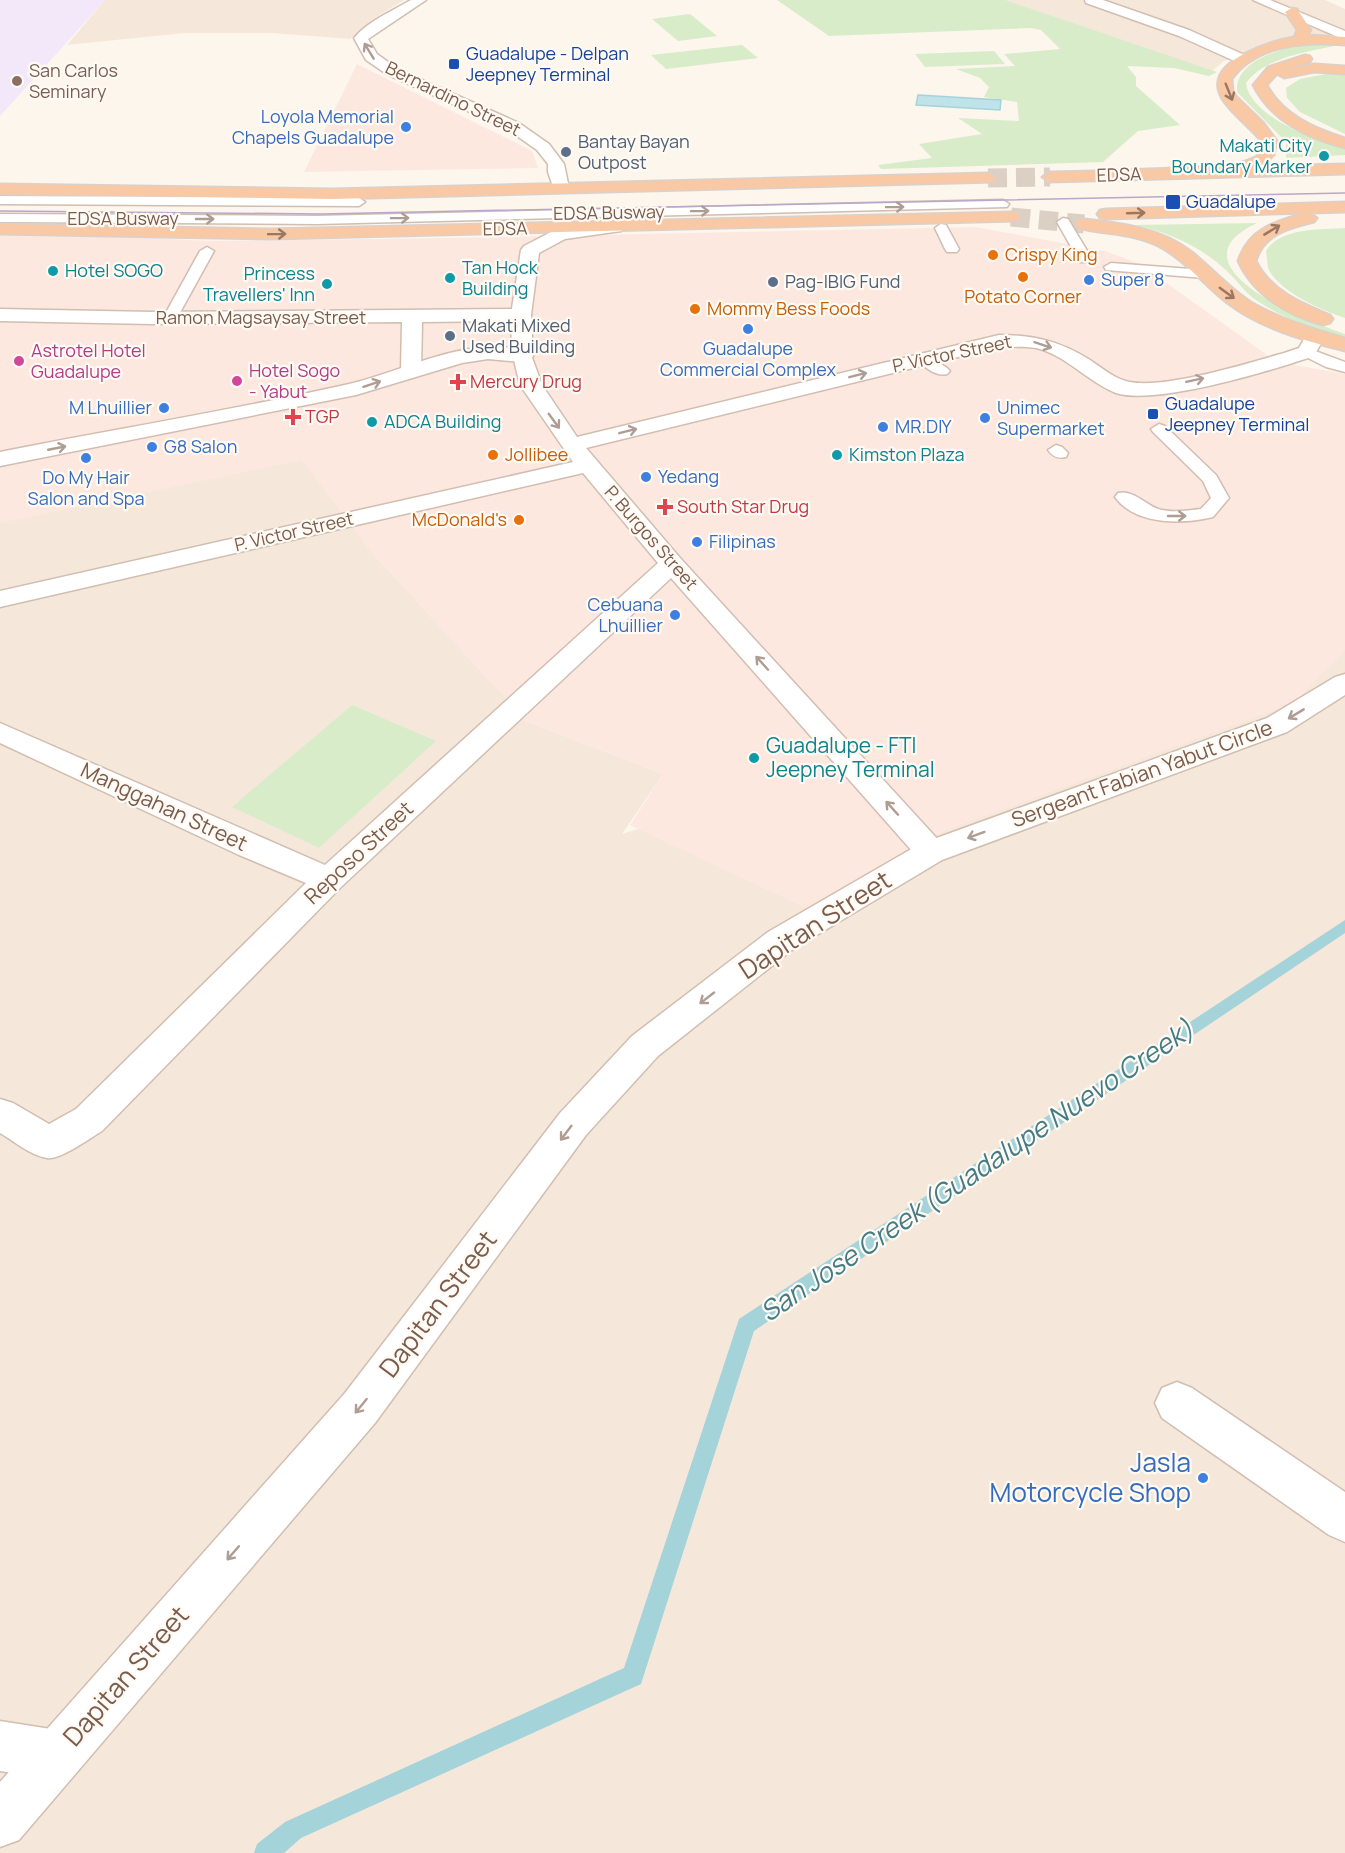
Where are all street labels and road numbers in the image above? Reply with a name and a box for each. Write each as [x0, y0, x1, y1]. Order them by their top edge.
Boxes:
street label: Bernardino Street [382, 55, 525, 141]
street label: EDSA [1096, 161, 1142, 187]
street label: EDSA Busway [553, 199, 665, 225]
street label: EDSA Busway [67, 206, 179, 230]
street label: EDSA [482, 216, 528, 240]
street label: Ramon Magsaysay Street [156, 305, 366, 329]
street label: P. Victor Street [890, 329, 1014, 377]
street label: P. Burgos Street [600, 480, 704, 595]
street label: P. Victor Street [232, 506, 356, 556]
street label: Sergeant Fabian Yabut Circle [1007, 713, 1276, 833]
street label: Manggahan Street [77, 755, 252, 857]
street label: Reposo Street [298, 795, 419, 910]
street label: Dapitan Street [731, 861, 898, 987]
street label: Dapitan Street [370, 1223, 504, 1384]
street label: Dapitan Street [54, 1597, 196, 1753]

